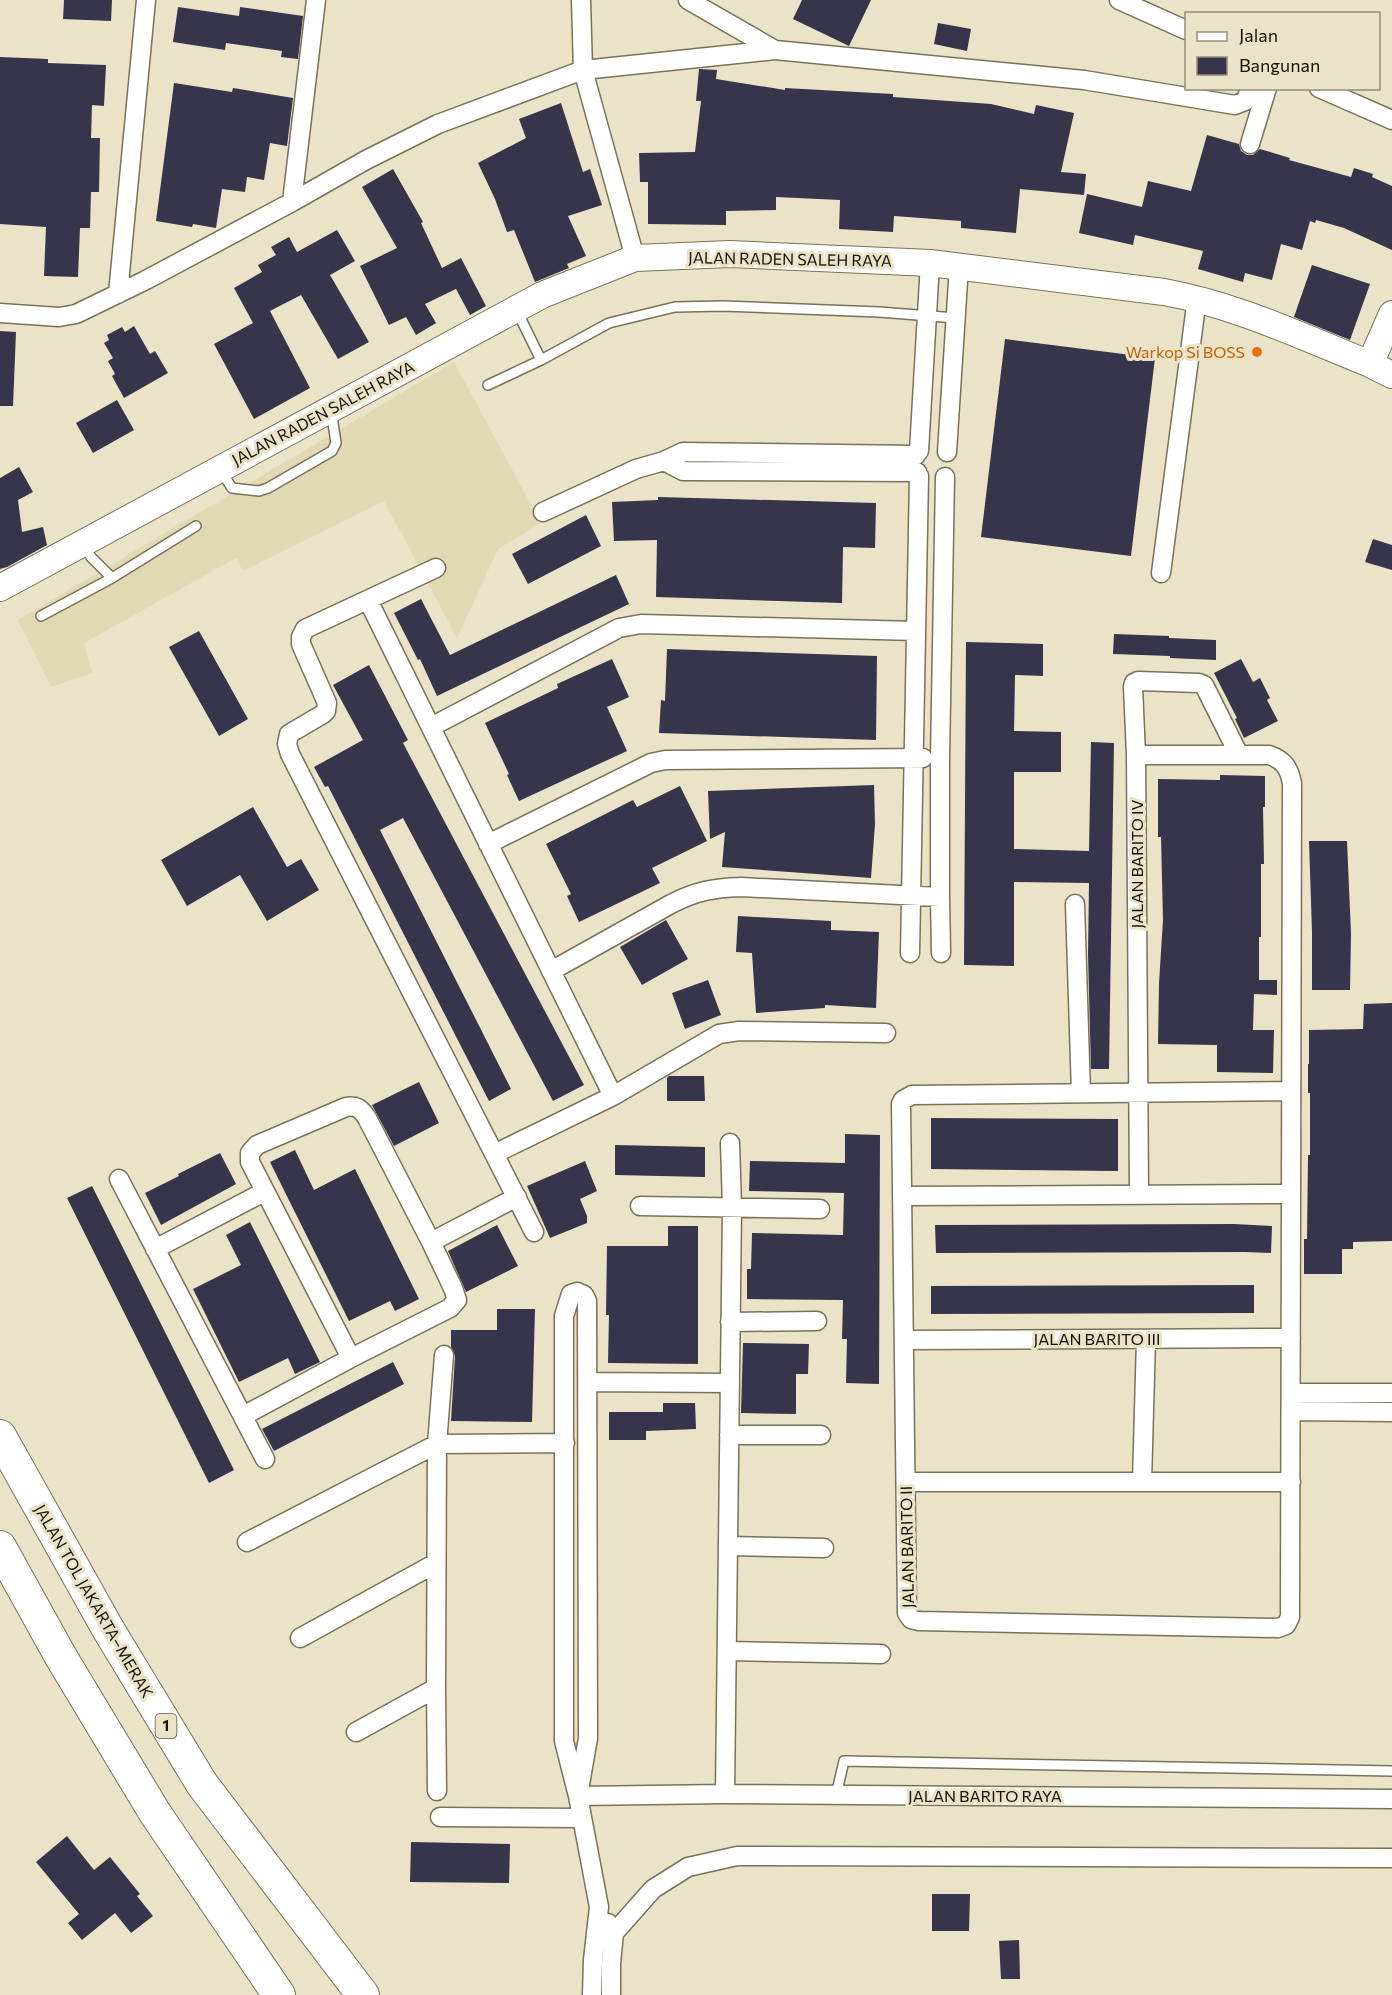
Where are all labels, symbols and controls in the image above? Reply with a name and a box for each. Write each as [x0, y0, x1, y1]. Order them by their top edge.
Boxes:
legend [1185, 12, 1380, 90]
text: Jalan [1239, 24, 1278, 46]
text: Bangunan [1239, 54, 1320, 76]
street label: JALAN RADEN SALEH RAYA [688, 247, 892, 270]
place label: Warkop Si BOSS [1126, 342, 1245, 361]
marker: Warkop Si BOSS [1250, 345, 1264, 359]
street label: JALAN RADEN SALEH RAYA [228, 356, 417, 469]
street label: JALAN BARITO IV [1127, 800, 1146, 928]
street label: JALAN BARITO III [1034, 1329, 1160, 1348]
street label: JALAN BARITO II [896, 1486, 917, 1608]
street label: JALAN TOL JAKARTA–MERAK [31, 1501, 158, 1701]
road number: 1 [156, 1714, 176, 1738]
street label: JALAN BARITO RAYA [908, 1786, 1062, 1805]

